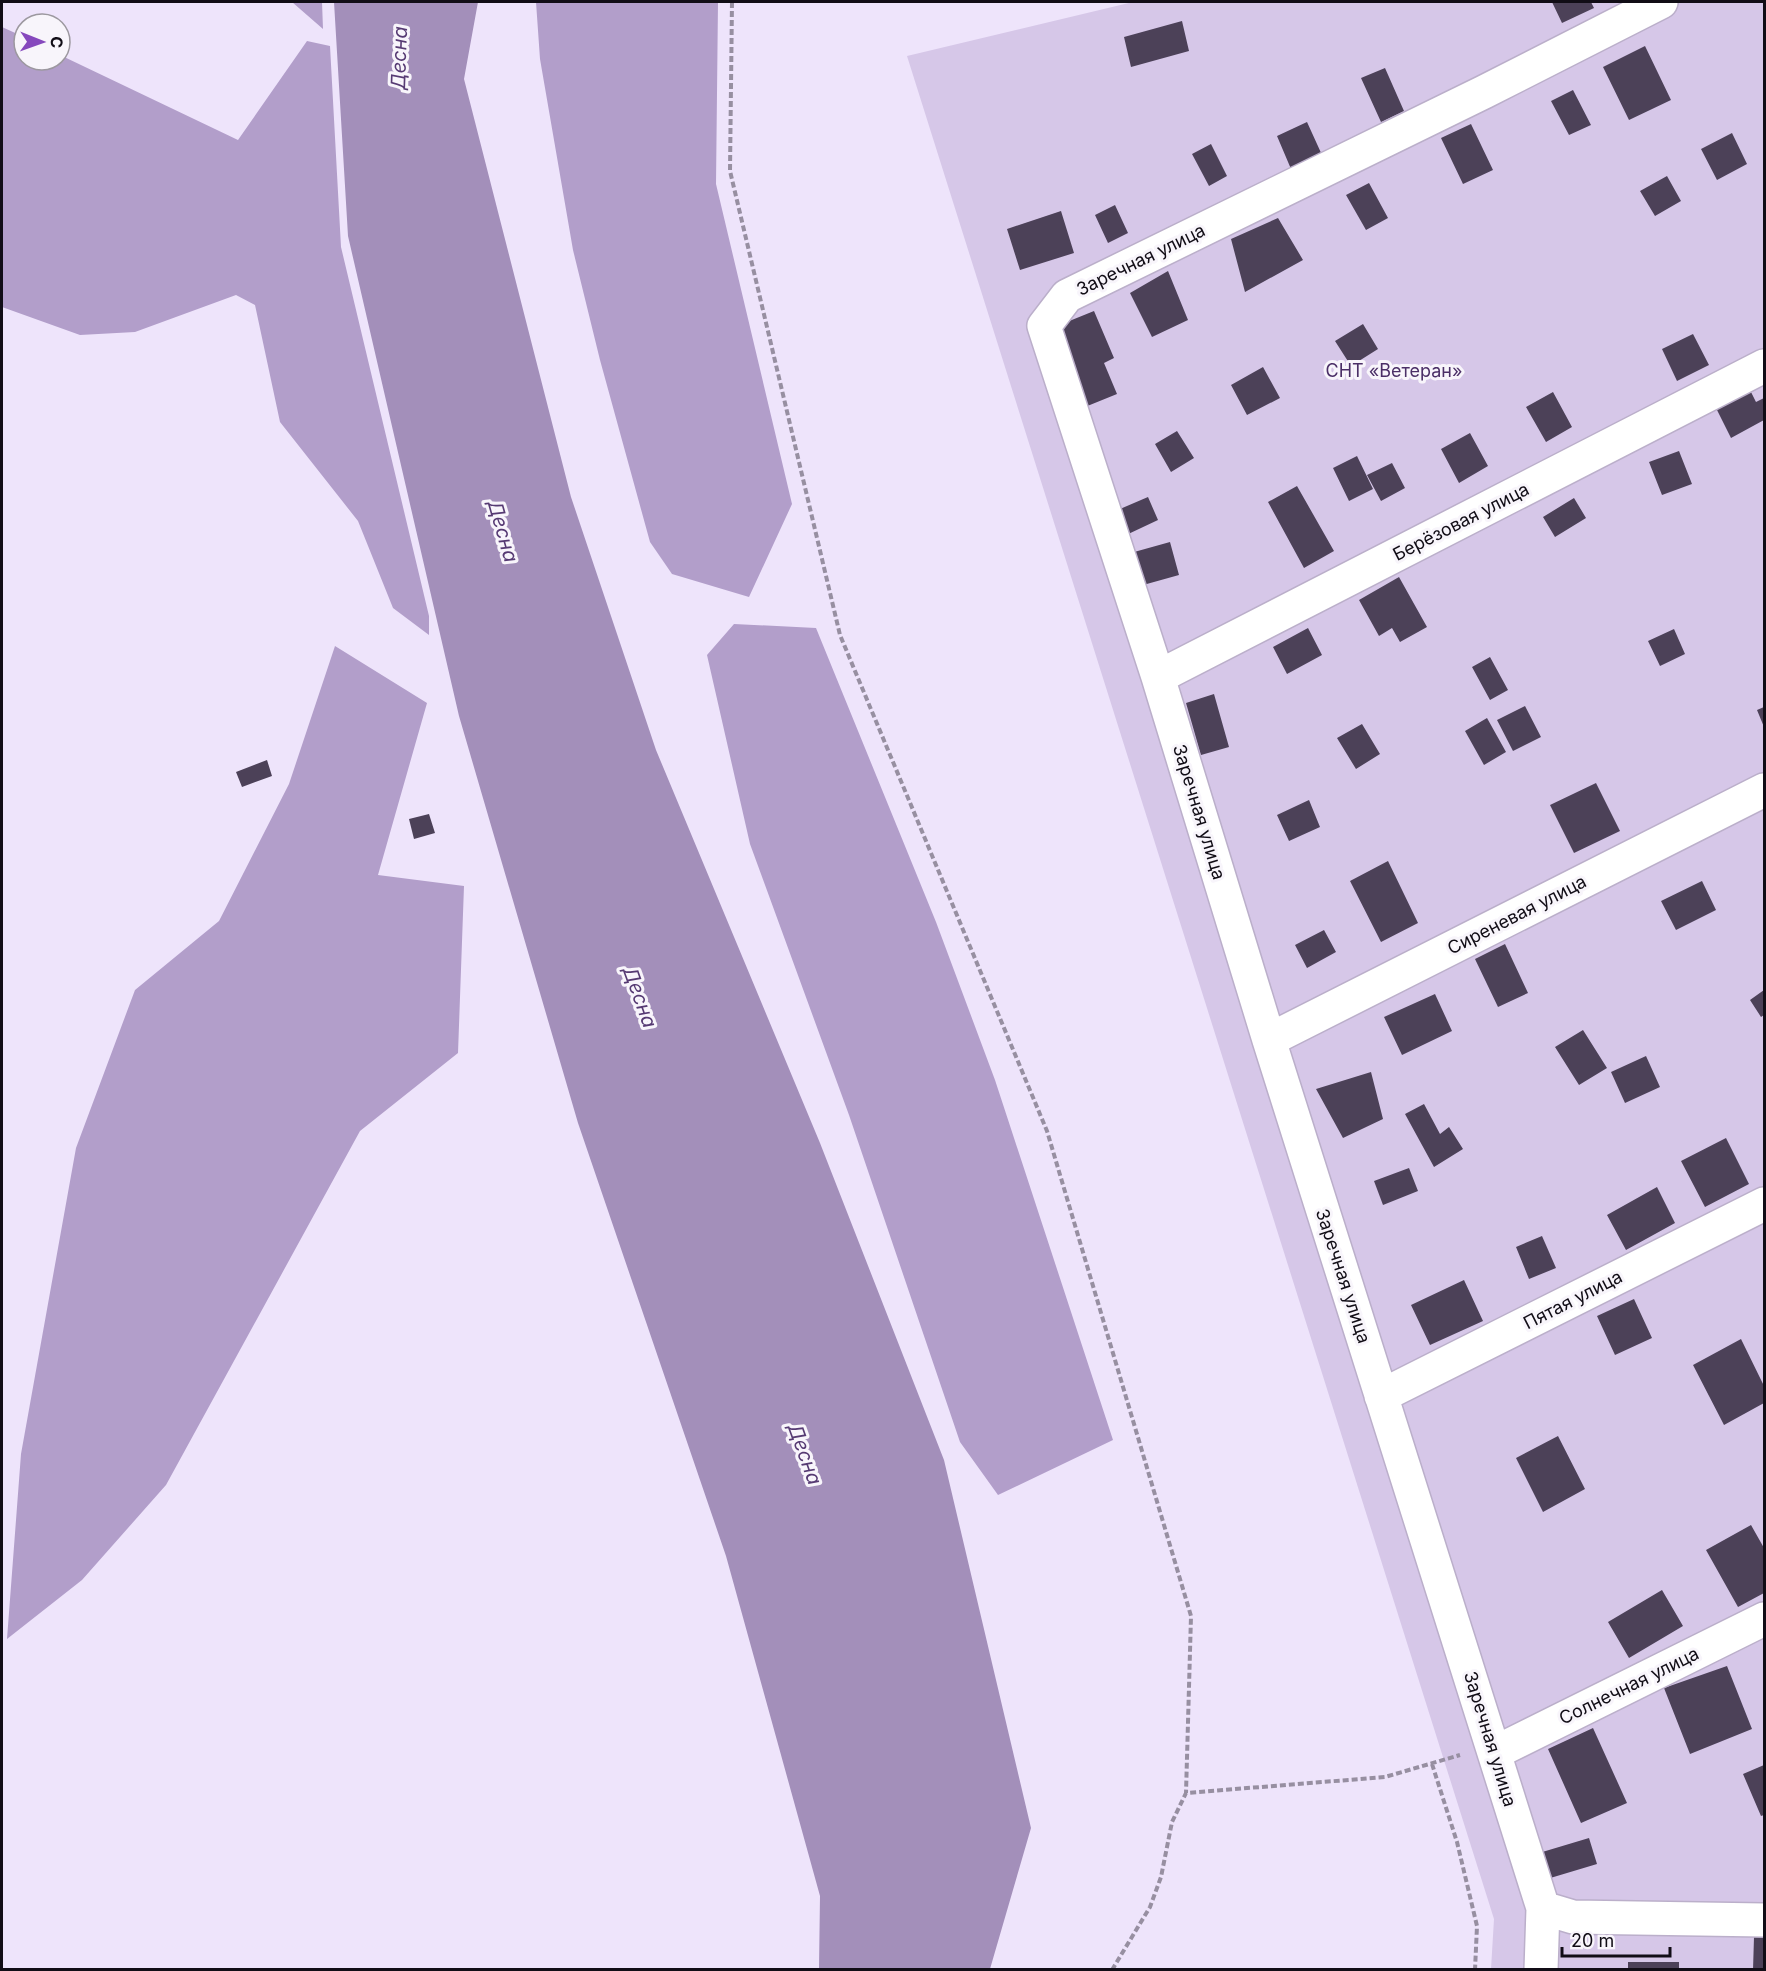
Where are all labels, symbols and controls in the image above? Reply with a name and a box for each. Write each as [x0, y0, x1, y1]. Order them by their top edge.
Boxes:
north arrow [12, 12, 72, 72]
water label: Десна [386, 26, 412, 91]
text: С [47, 36, 67, 49]
street label: Заречная улица [1073, 219, 1208, 300]
park label: СНТ «Ветеран» [1326, 360, 1462, 381]
street label: Берёзовая улица [1389, 478, 1532, 565]
water label: Десна [482, 496, 523, 565]
street label: Заречная улица [1169, 742, 1230, 882]
street label: Сиреневая улица [1444, 870, 1590, 959]
water label: Десна [618, 962, 662, 1031]
street label: Заречная улица [1312, 1206, 1375, 1346]
street label: Пятая улица [1520, 1266, 1626, 1333]
water label: Десна [783, 1419, 827, 1488]
street label: Солнечная улица [1555, 1643, 1702, 1729]
street label: Заречная улица [1460, 1669, 1521, 1809]
scale bar [1562, 1920, 1670, 1958]
text: 20 m [1571, 1930, 1614, 1951]

